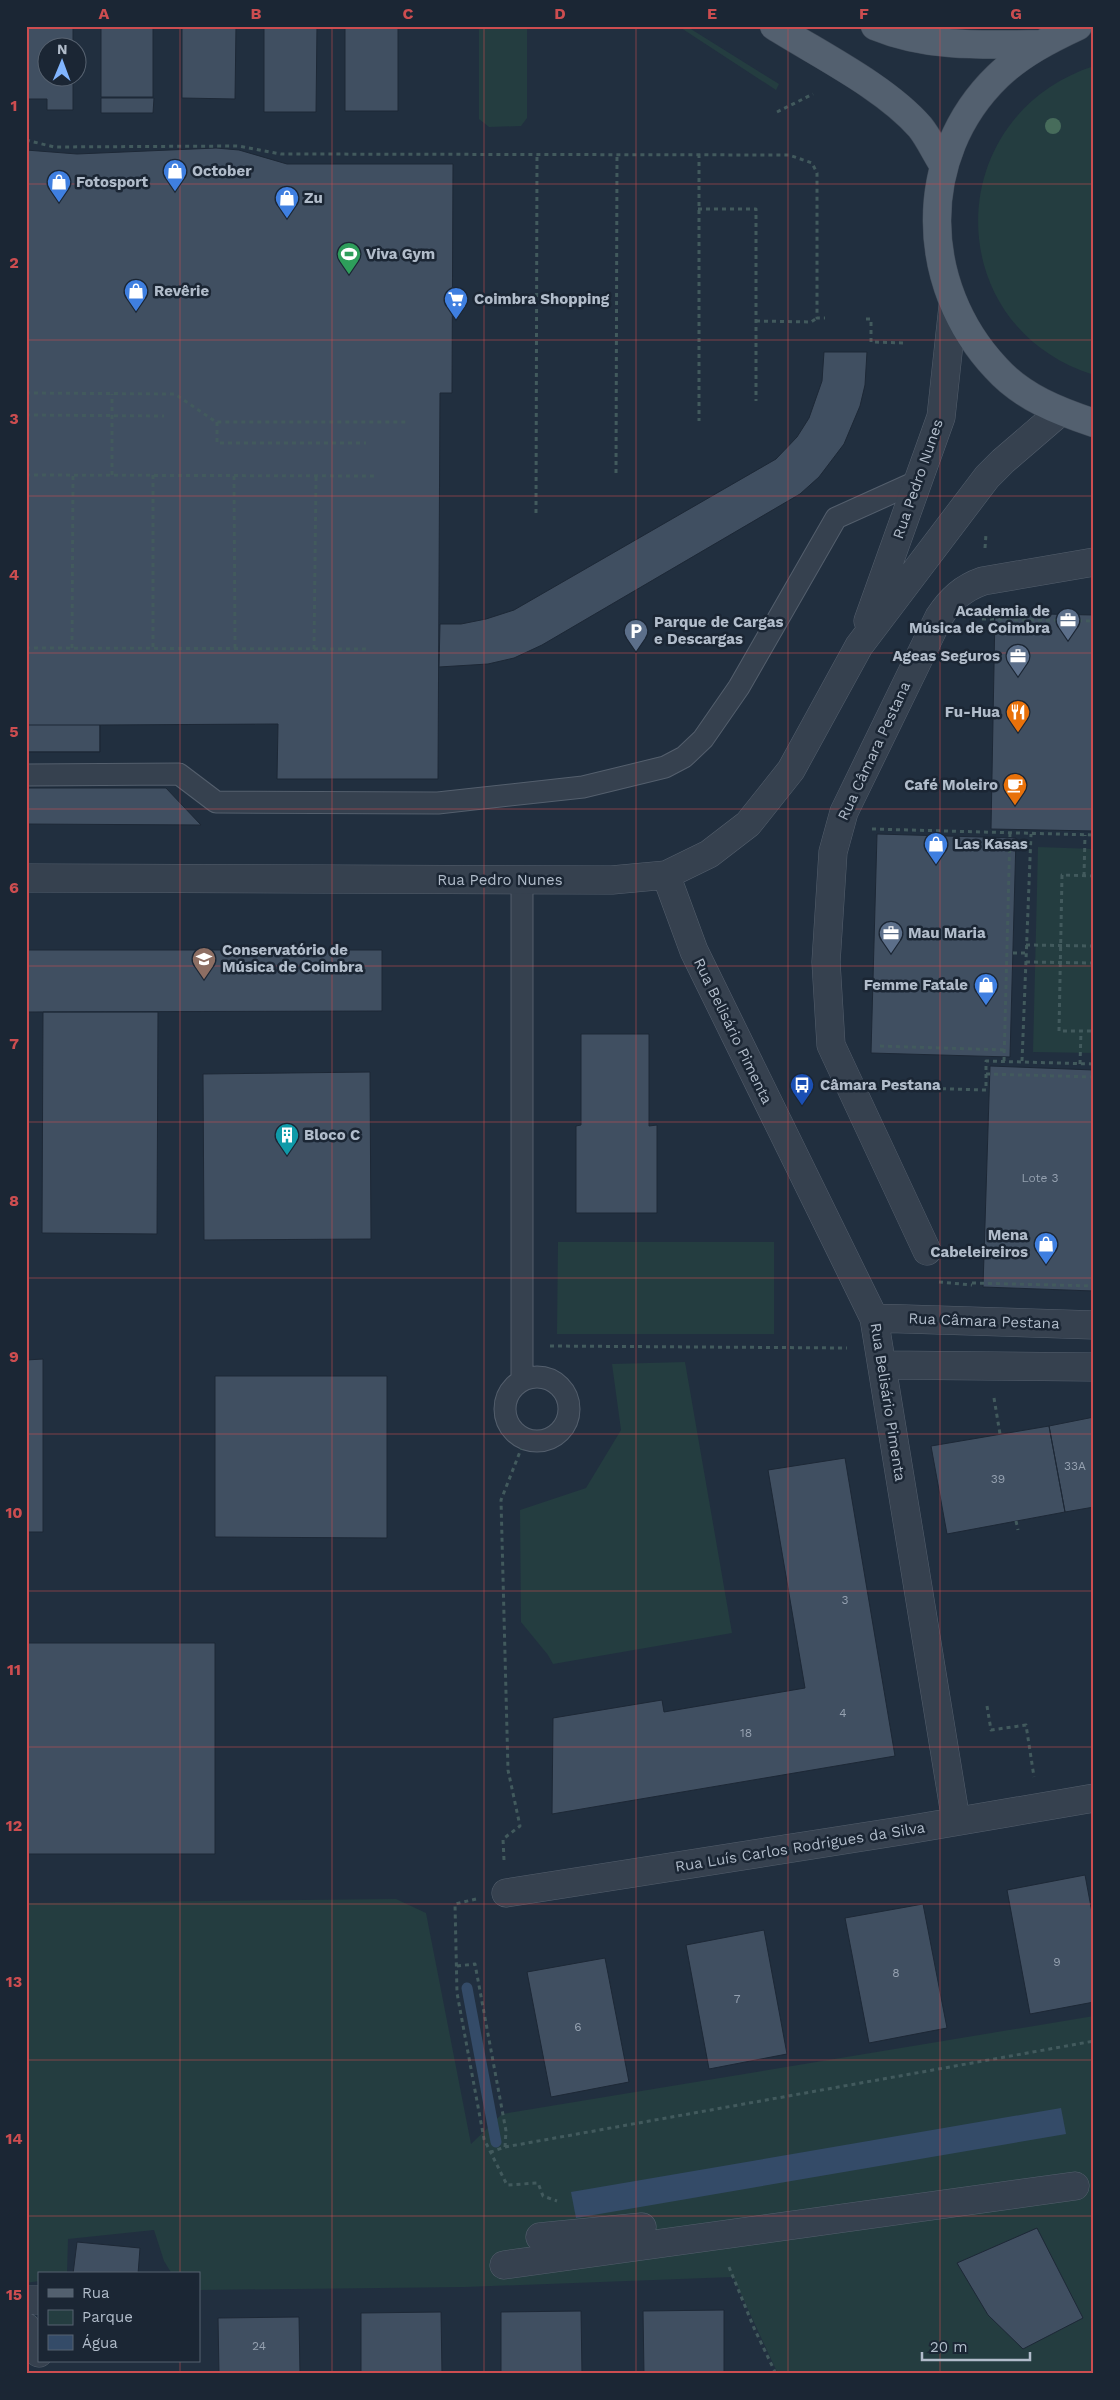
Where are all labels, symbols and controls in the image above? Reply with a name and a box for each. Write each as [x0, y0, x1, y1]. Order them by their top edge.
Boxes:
text: A [99, 4, 110, 23]
text: B [251, 4, 262, 23]
text: C [403, 4, 414, 23]
text: D [554, 4, 566, 23]
text: E [707, 4, 717, 23]
text: F [859, 4, 869, 23]
text: G [1010, 4, 1022, 23]
north arrow [38, 38, 88, 88]
text: N [57, 41, 68, 57]
text: 1 [11, 96, 17, 115]
shop icon: October [162, 158, 188, 192]
place label: October [192, 162, 252, 180]
shop icon: Fotosport [46, 169, 72, 203]
place label: Fotosport [76, 173, 149, 191]
shop icon: Zu [274, 185, 300, 219]
place label: Zu [304, 189, 323, 207]
sports icon: Viva Gym [336, 241, 362, 275]
place label: Viva Gym [366, 245, 435, 263]
text: 2 [9, 253, 19, 272]
shop icon: Revêrie [123, 278, 149, 312]
place label: Revêrie [154, 282, 209, 300]
supermarket icon: Coimbra Shopping [443, 286, 469, 320]
place label: Coimbra Shopping [474, 290, 610, 308]
text: 3 [9, 409, 19, 428]
street label: Rua Pedro Nunes [889, 417, 947, 541]
text: 4 [9, 565, 19, 584]
place label: Academia de Música de Coimbra [909, 602, 1050, 637]
office icon: Academia de Música de Coimbra [1055, 607, 1081, 641]
place label: Parque de Cargas e Descargas [654, 613, 783, 648]
parking icon: Parque de Cargas e Descargas [623, 618, 649, 652]
office icon: Ageas Seguros [1005, 643, 1031, 677]
place label: Ageas Seguros [892, 647, 1000, 665]
street label: Rua Câmara Pestana [834, 678, 914, 823]
restaurant icon: Fu-Hua [1005, 699, 1031, 733]
place label: Fu-Hua [945, 703, 1000, 721]
text: 5 [9, 722, 19, 741]
cafe icon: Café Moleiro [1002, 772, 1028, 806]
place label: Café Moleiro [904, 776, 998, 794]
shop icon: Las Kasas [923, 831, 949, 865]
place label: Las Kasas [954, 835, 1028, 853]
street label: Rua Pedro Nunes [437, 871, 563, 889]
text: 6 [9, 878, 19, 897]
office icon: Mau Maria [878, 920, 904, 954]
place label: Mau Maria [908, 924, 986, 942]
place label: Conservatório de Música de Coimbra [222, 941, 363, 976]
school or university icon: Conservatório de Música de Coimbra [191, 946, 217, 980]
street label: Rua Belisário Pimenta [690, 955, 776, 1107]
shop icon: Femme Fatale [973, 972, 999, 1006]
place label: Femme Fatale [864, 976, 968, 994]
text: 7 [9, 1034, 19, 1053]
bus stop icon: Câmara Pestana [789, 1072, 815, 1106]
place label: Câmara Pestana [820, 1076, 941, 1094]
building icon: Bloco C [274, 1122, 300, 1156]
place label: Bloco C [304, 1126, 360, 1144]
house number: Lote 3 [1021, 1171, 1059, 1185]
text: 8 [9, 1191, 19, 1210]
place label: Mena Cabeleireiros [930, 1226, 1028, 1261]
shop icon: Mena Cabeleireiros [1033, 1231, 1059, 1265]
street label: Rua Câmara Pestana [908, 1309, 1060, 1333]
street label: Rua Belisário Pimenta [867, 1322, 909, 1483]
text: 9 [9, 1347, 19, 1366]
house number: 33A [1064, 1459, 1086, 1473]
house number: 39 [991, 1472, 1005, 1486]
text: 10 [5, 1503, 23, 1522]
house number: 3 [842, 1593, 849, 1607]
text: 11 [7, 1660, 21, 1679]
house number: 4 [839, 1706, 847, 1720]
house number: 18 [740, 1726, 752, 1740]
text: 12 [6, 1816, 22, 1835]
street label: Rua Luís Carlos Rodrigues da Silva [674, 1818, 927, 1876]
house number: 9 [1053, 1955, 1061, 1969]
house number: 8 [892, 1966, 900, 1980]
text: 13 [6, 1972, 22, 1991]
house number: 7 [734, 1992, 741, 2006]
house number: 6 [574, 2020, 582, 2034]
text: 14 [5, 2129, 23, 2148]
legend [38, 2272, 200, 2362]
text: Rua [82, 2284, 110, 2302]
text: 15 [6, 2285, 22, 2304]
text: Parque [82, 2308, 133, 2326]
scale bar [922, 2330, 1030, 2362]
text: Água [82, 2334, 118, 2352]
text: 20 m [930, 2338, 968, 2356]
house number: 24 [252, 2339, 266, 2353]

